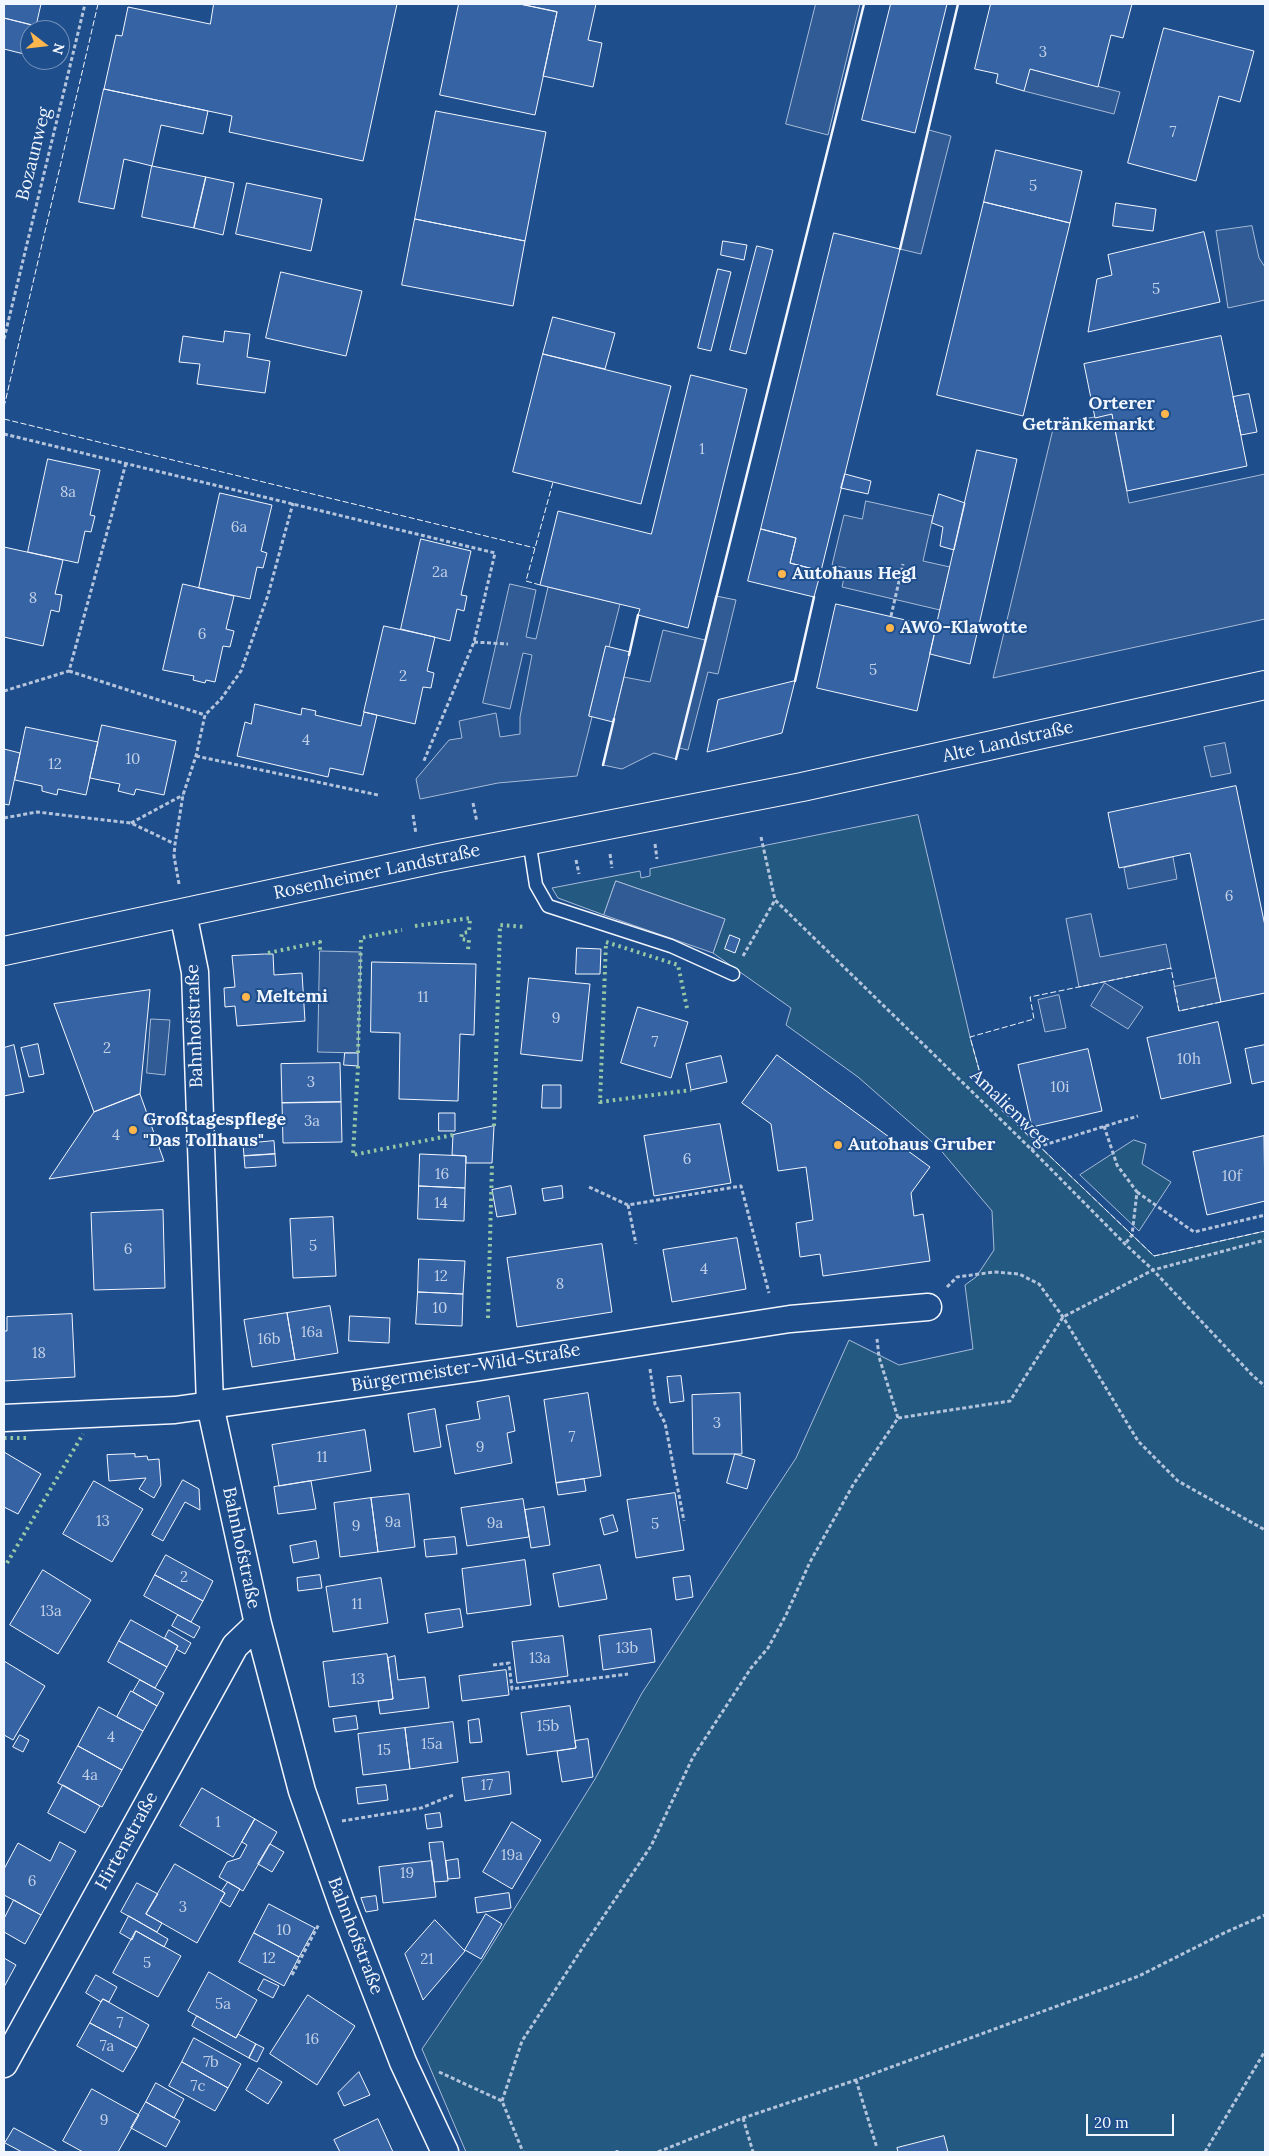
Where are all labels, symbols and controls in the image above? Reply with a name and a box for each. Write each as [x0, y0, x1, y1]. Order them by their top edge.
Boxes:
north arrow [20, 20, 70, 70]
text: N [48, 41, 69, 57]
house number: 3 [1039, 44, 1047, 62]
street label: Bozaunweg [12, 105, 56, 203]
house number: 7 [1170, 124, 1176, 142]
house number: 5 [1029, 178, 1037, 196]
house number: 5 [1152, 281, 1160, 299]
place label: Orterer Getränkemarkt [1022, 393, 1155, 436]
marker: Orterer Getränkemarkt [1159, 408, 1171, 420]
house number: 1 [699, 441, 705, 459]
house number: 8a [60, 484, 76, 502]
house number: 6a [231, 519, 247, 537]
place label: Autohaus Hegl [792, 563, 917, 585]
house number: 2a [432, 564, 448, 582]
marker: Autohaus Hegl [776, 568, 788, 580]
house number: 8 [29, 590, 37, 608]
place label: AWO-Klawotte [900, 617, 1027, 639]
marker: AWO-Klawotte [884, 622, 896, 634]
house number: 6 [198, 626, 206, 644]
house number: 5 [869, 662, 877, 680]
house number: 2 [399, 668, 407, 686]
street label: Alte Landstraße [940, 716, 1076, 768]
house number: 4 [302, 732, 310, 750]
house number: 10 [126, 751, 140, 769]
house number: 12 [48, 756, 62, 774]
street label: Rosenheimer Landstraße [272, 840, 482, 904]
house number: 6 [1225, 888, 1233, 906]
street label: Bahnhofstraße [182, 964, 208, 1088]
place label: Meltemi [256, 986, 328, 1008]
house number: 11 [418, 989, 428, 1007]
marker: Meltemi [240, 991, 252, 1003]
house number: 9 [552, 1010, 560, 1028]
house number: 7 [652, 1034, 658, 1052]
house number: 2 [103, 1040, 111, 1058]
house number: 10h [1177, 1051, 1201, 1069]
street label: Amalienweg [965, 1065, 1053, 1151]
house number: 3 [307, 1074, 315, 1092]
house number: 10i [1051, 1079, 1069, 1097]
place label: Großtagespflege "Das Tollhaus" [143, 1109, 286, 1152]
house number: 3a [304, 1113, 320, 1131]
marker: Großtagespflege "Das Tollhaus" [127, 1124, 139, 1136]
house number: 4 [112, 1127, 120, 1145]
place label: Autohaus Gruber [848, 1134, 995, 1156]
marker: Autohaus Gruber [832, 1139, 844, 1151]
house number: 6 [683, 1151, 691, 1169]
house number: 16 [435, 1166, 449, 1184]
house number: 10f [1222, 1168, 1242, 1186]
house number: 14 [434, 1195, 448, 1213]
house number: 5 [309, 1238, 317, 1256]
house number: 6 [124, 1241, 132, 1259]
house number: 4 [700, 1261, 708, 1279]
house number: 12 [434, 1268, 448, 1286]
house number: 8 [556, 1276, 564, 1294]
house number: 10 [433, 1300, 447, 1318]
house number: 16a [301, 1324, 323, 1342]
house number: 16b [258, 1331, 280, 1349]
street label: Bürgermeister-Wild-Straße [350, 1339, 582, 1397]
house number: 18 [32, 1345, 46, 1363]
house number: 3 [713, 1415, 721, 1433]
house number: 7 [569, 1429, 575, 1447]
house number: 9 [476, 1439, 484, 1457]
house number: 11 [317, 1449, 327, 1467]
street label: Bahnhofstraße [218, 1485, 264, 1611]
house number: 13 [96, 1513, 110, 1531]
house number: 9a [385, 1514, 401, 1532]
house number: 9a [487, 1515, 503, 1533]
house number: 5 [651, 1516, 659, 1534]
house number: 9 [352, 1518, 360, 1536]
house number: 2 [180, 1569, 188, 1587]
house number: 11 [352, 1596, 362, 1614]
house number: 13a [40, 1603, 62, 1621]
house number: 13b [616, 1640, 638, 1658]
house number: 13a [529, 1650, 551, 1668]
house number: 13 [351, 1671, 365, 1689]
house number: 15b [537, 1718, 559, 1736]
house number: 4 [107, 1729, 115, 1747]
house number: 15a [421, 1736, 443, 1754]
house number: 15 [377, 1742, 391, 1760]
house number: 4a [82, 1767, 98, 1785]
house number: 17 [481, 1777, 493, 1795]
street label: Hirtenstraße [91, 1788, 163, 1894]
house number: 1 [215, 1814, 221, 1832]
house number: 19a [501, 1847, 523, 1865]
house number: 19 [400, 1865, 414, 1883]
house number: 6 [28, 1873, 36, 1891]
street label: Bahnhofstraße [323, 1874, 387, 1998]
house number: 3 [179, 1899, 187, 1917]
house number: 10 [277, 1922, 291, 1940]
house number: 12 [262, 1950, 276, 1968]
house number: 21 [420, 1951, 434, 1969]
house number: 5 [143, 1955, 151, 1973]
house number: 5a [215, 1996, 231, 2014]
house number: 7 [117, 2015, 123, 2033]
house number: 16 [305, 2031, 319, 2049]
house number: 7a [100, 2038, 114, 2056]
house number: 7b [203, 2054, 219, 2072]
house number: 7c [191, 2078, 205, 2096]
scale bar [1089, 2104, 1176, 2136]
house number: 9 [100, 2112, 108, 2130]
text: 20 m [1094, 2113, 1129, 2132]

